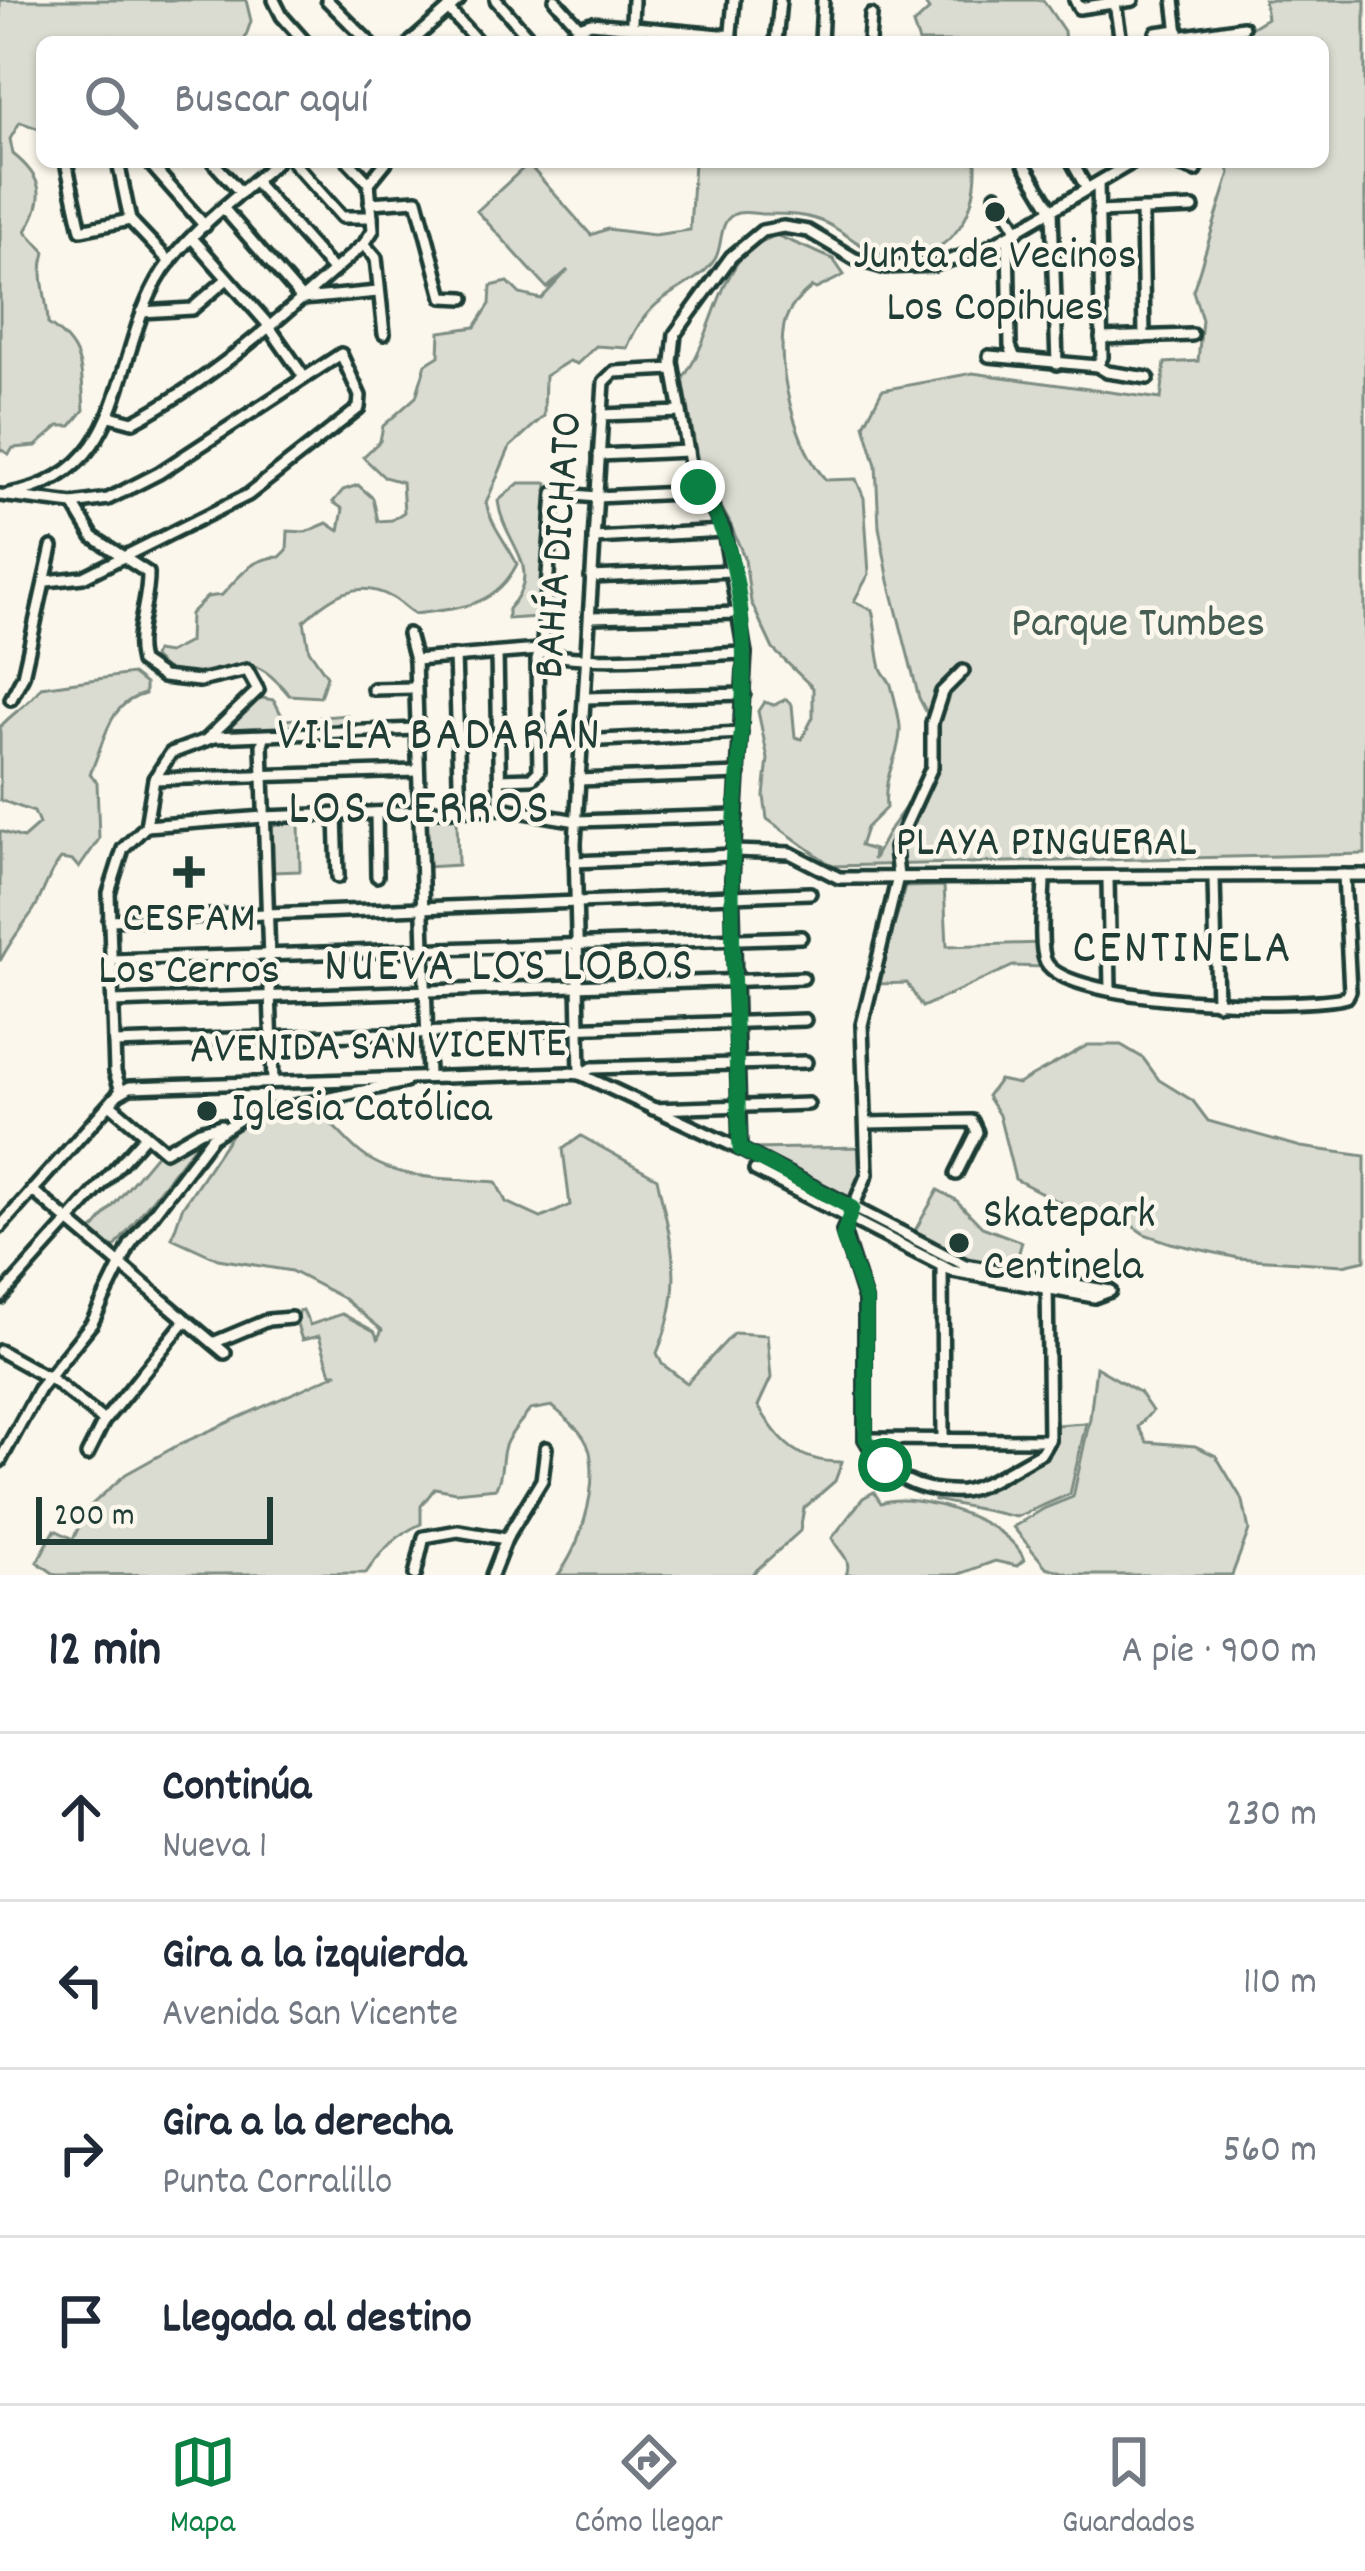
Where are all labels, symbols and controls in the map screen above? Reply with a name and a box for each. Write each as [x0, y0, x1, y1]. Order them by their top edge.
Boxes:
search box [36, 36, 1329, 168]
icon: search [78, 69, 144, 135]
text: Buscar aquí [174, 70, 369, 134]
marker: Junta de Vecinos Los Copihues [982, 199, 1008, 225]
place label: Junta de Vecinos Los Copihues [853, 226, 1137, 342]
street label: BAHÍA DICHATO [520, 409, 602, 681]
route end [671, 460, 725, 514]
park label: Parque Tumbes [1011, 594, 1265, 658]
district label: VILLA BADARÁN [277, 704, 603, 773]
district label: LOS CERROS [288, 776, 552, 848]
street label: PLAYA PINGUERAL [895, 813, 1197, 877]
marker: CESFAM Los Cerros [173, 856, 205, 888]
place label: CESFAM Los Cerros [98, 889, 280, 1005]
district label: CENTINELA [1072, 917, 1294, 986]
district label: NUEVA LOS LOBOS [324, 935, 696, 1004]
street label: AVENIDA SAN VICENTE [189, 1014, 567, 1084]
place label: Iglesia Católica [231, 1079, 493, 1143]
marker: Iglesia Católica [194, 1098, 220, 1124]
place label: Skatepark Centinela [983, 1185, 1156, 1301]
marker: Skatepark Centinela [946, 1230, 972, 1256]
route start [858, 1438, 912, 1492]
scale bar [36, 1491, 273, 1544]
text: 200 m [54, 1494, 135, 1541]
text: 12 min [48, 1617, 161, 1689]
text: A pie · 900 m [1122, 1626, 1317, 1681]
text: Continúa [162, 1757, 311, 1821]
icon: ahead [48, 1784, 114, 1850]
text: 230 m [1226, 1789, 1317, 1844]
text: Nueva 1 [162, 1821, 267, 1876]
text: Gira a la izquierda [162, 1925, 466, 1989]
icon: left [48, 1952, 114, 2018]
text: 110 m [1243, 1957, 1317, 2012]
text: Avenida San Vicente [162, 1989, 458, 2044]
text: Gira a la derecha [162, 2093, 452, 2157]
icon: right [48, 2120, 114, 2186]
text: 560 m [1223, 2125, 1317, 2180]
text: Punta Corralillo [162, 2157, 392, 2212]
icon: arrive [48, 2288, 114, 2354]
text: Llegada al destino [162, 2289, 472, 2353]
tab: Mapa [170, 2429, 236, 2548]
tab: Cómo llegar [575, 2429, 723, 2548]
tab: Guardados [1062, 2429, 1195, 2548]

